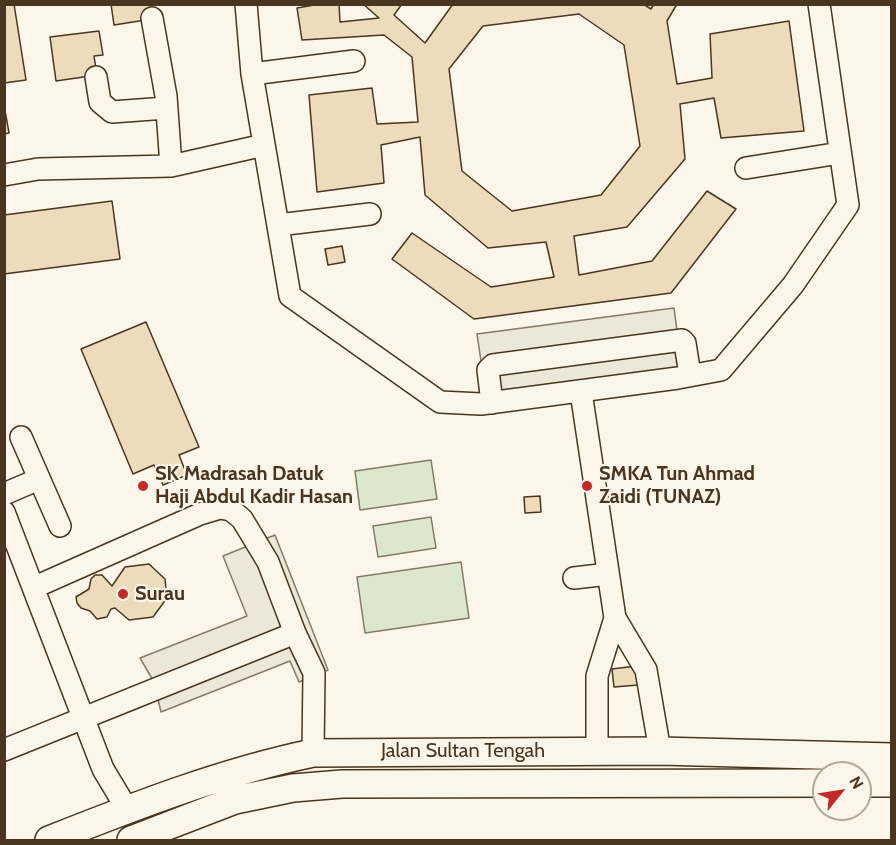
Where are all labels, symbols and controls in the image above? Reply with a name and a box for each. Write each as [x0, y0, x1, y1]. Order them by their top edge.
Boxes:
place label: SK Madrasah Datuk Haji Abdul Kadir Hasan [155, 462, 353, 509]
place label: SMKA Tun Ahmad Zaidi (TUNAZ) [599, 462, 755, 509]
marker: SK Madrasah Datuk Haji Abdul Kadir Hasan [136, 479, 150, 493]
marker: SMKA Tun Ahmad Zaidi (TUNAZ) [580, 479, 594, 493]
place label: Surau [135, 582, 185, 606]
marker: Surau [116, 587, 130, 601]
street label: Jalan Sultan Tengah [381, 739, 545, 763]
north arrow [812, 761, 872, 821]
text: N [845, 773, 867, 792]

